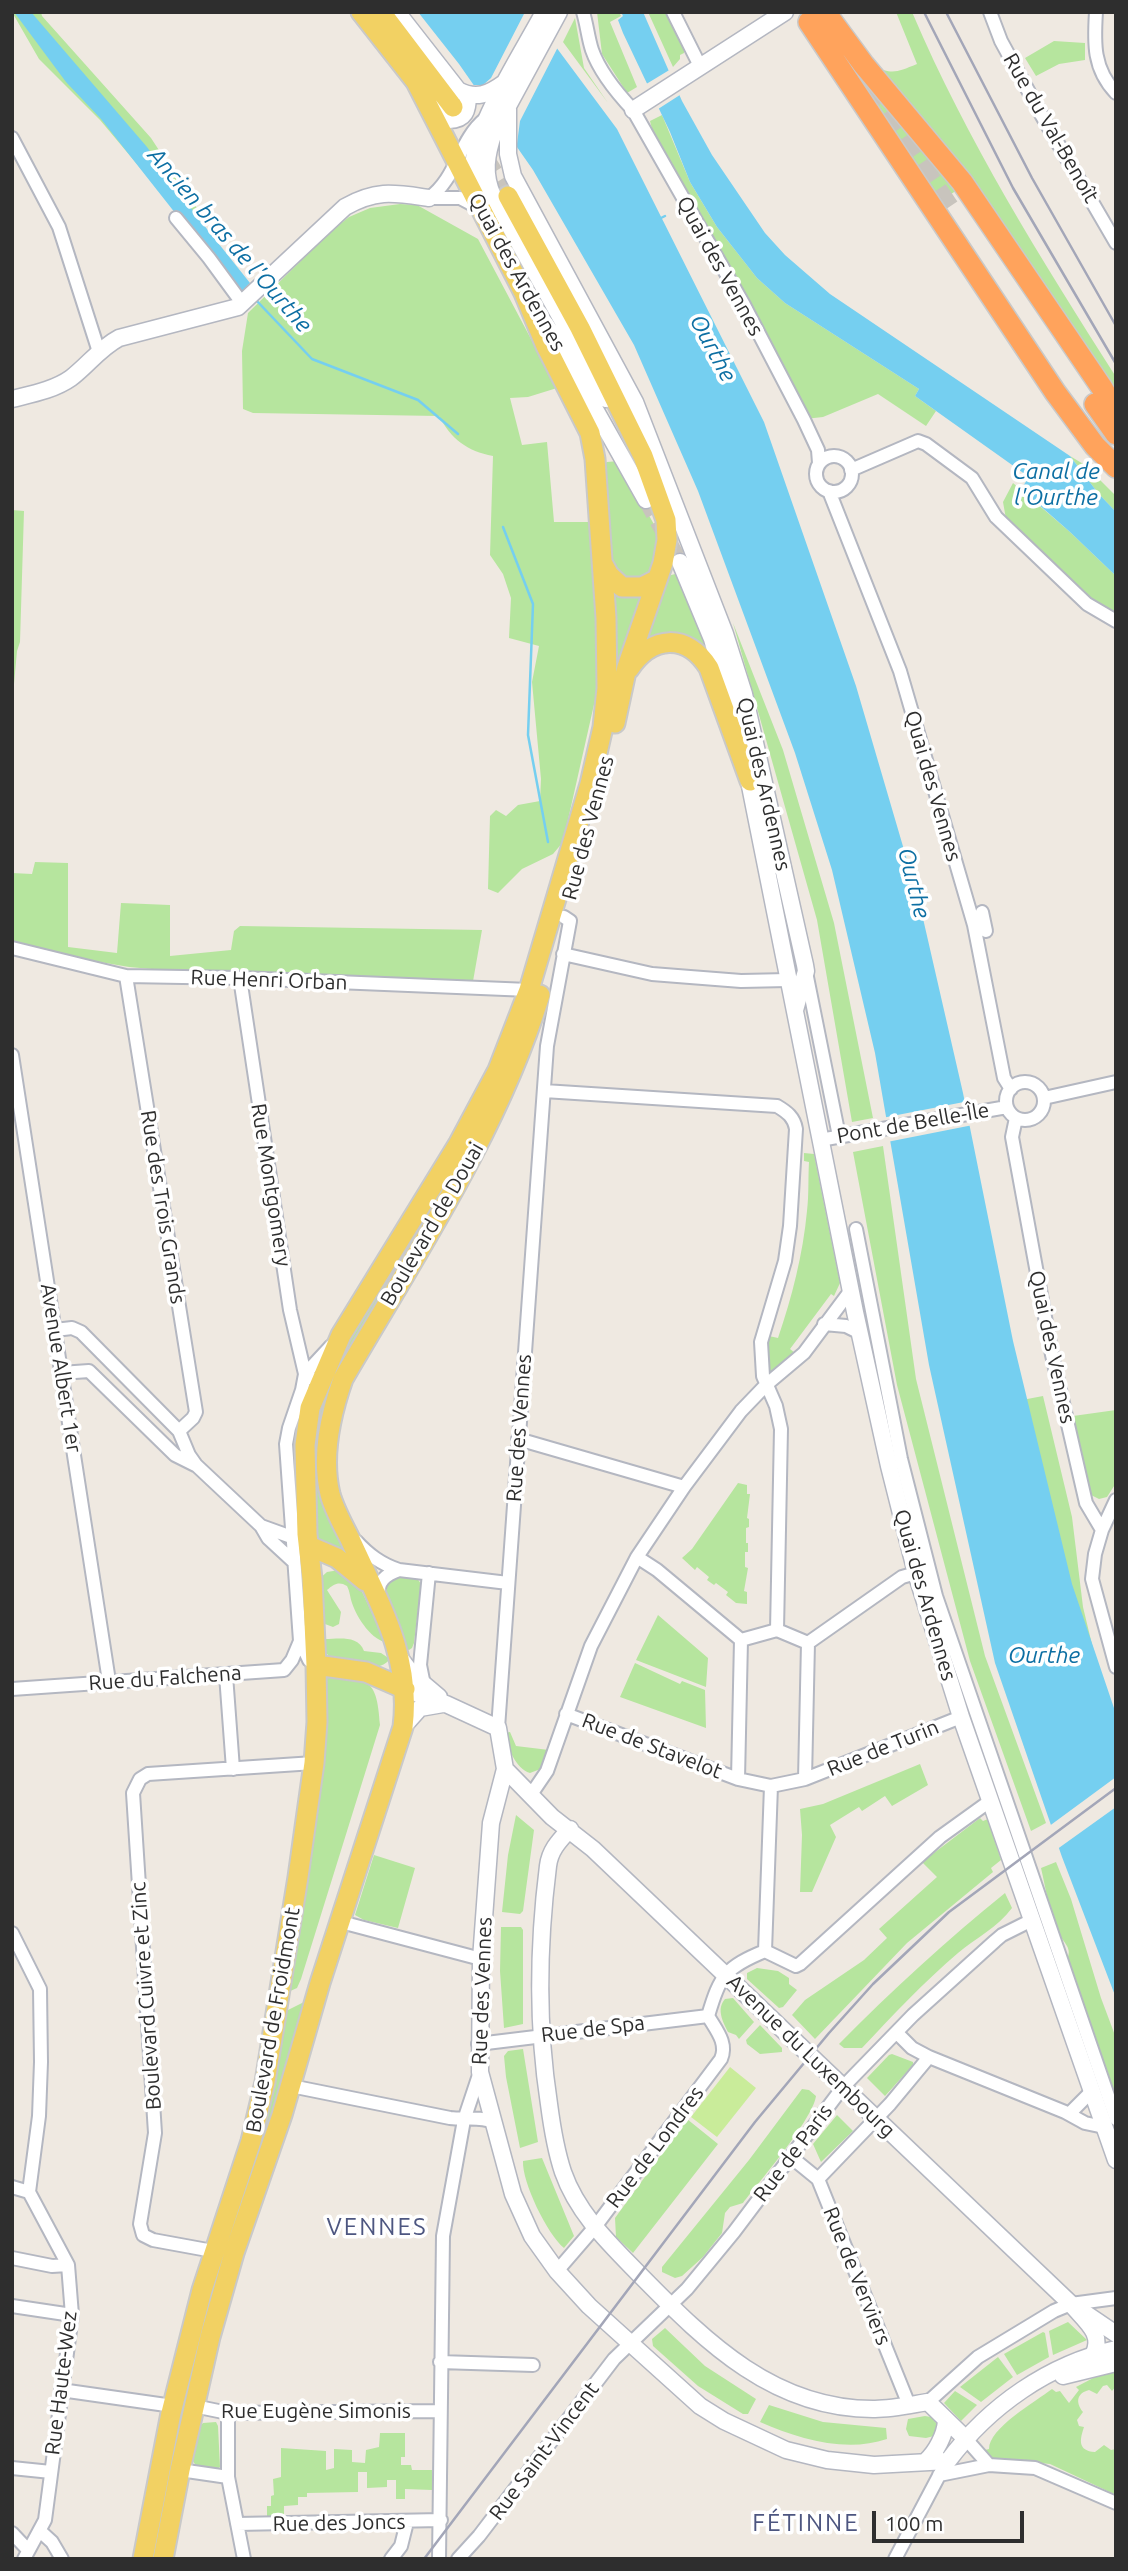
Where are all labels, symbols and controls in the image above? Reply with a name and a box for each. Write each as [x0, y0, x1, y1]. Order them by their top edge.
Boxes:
street label: Rue du Val-Benoît [998, 49, 1104, 207]
water label: Ancien bras de l'Ourthe [142, 142, 318, 338]
street label: Quai des Ardennes [463, 189, 571, 355]
street label: Quai des Vennes [671, 192, 769, 340]
water label: Ourthe [684, 310, 742, 386]
water label: Canal de l'Ourthe [1012, 457, 1100, 511]
street label: Quai des Ardennes [732, 695, 796, 873]
street label: Quai des Vennes [899, 708, 967, 864]
street label: Rue des Vennes [557, 753, 619, 903]
water label: Ourthe [892, 845, 936, 921]
street label: Rue Henri Orban [190, 965, 348, 995]
street label: Pont de Belle-Île [835, 1097, 991, 1149]
street label: Rue Montgomery [246, 1102, 296, 1268]
street label: Rue des Trois Grands [135, 1108, 191, 1306]
street label: Boulevard de Douai [375, 1138, 489, 1310]
street label: Quai des Vennes [1023, 1268, 1081, 1426]
street label: Avenue Albert 1er [35, 1282, 87, 1454]
street label: Rue des Vennes [501, 1353, 537, 1503]
street label: Quai des Ardennes [889, 1506, 961, 1684]
water label: Ourthe [1008, 1641, 1080, 1669]
street label: Rue du Falchena [88, 1660, 242, 1696]
street label: Rue de Stavelot [578, 1708, 726, 1784]
street label: Rue de Turin [823, 1714, 943, 1782]
street label: Boulevard Cuivre et Zinc [125, 1881, 167, 2111]
street label: Boulevard de Froidmont [241, 1905, 305, 2135]
street label: Rue des Vennes [467, 1917, 497, 2065]
street label: Avenue du Luxembourg [722, 1969, 900, 2143]
street label: Rue de Spa [540, 2010, 646, 2048]
street label: Rue de Londres [601, 2081, 709, 2213]
street label: Rue de Paris [748, 2099, 838, 2207]
street label: Rue de Verviers [818, 2203, 896, 2349]
district label: VENNES [327, 2213, 427, 2241]
street label: Rue Haute-Wez [40, 2309, 82, 2457]
street label: Rue Saint-Vincent [484, 2377, 604, 2525]
street label: Rue Eugène Simonis [221, 2398, 411, 2424]
scale bar [876, 2498, 1028, 2542]
street label: Rue des Joncs [272, 2509, 406, 2537]
district label: FÉTINNE [753, 2509, 859, 2537]
text: 100 m [885, 2511, 943, 2535]

